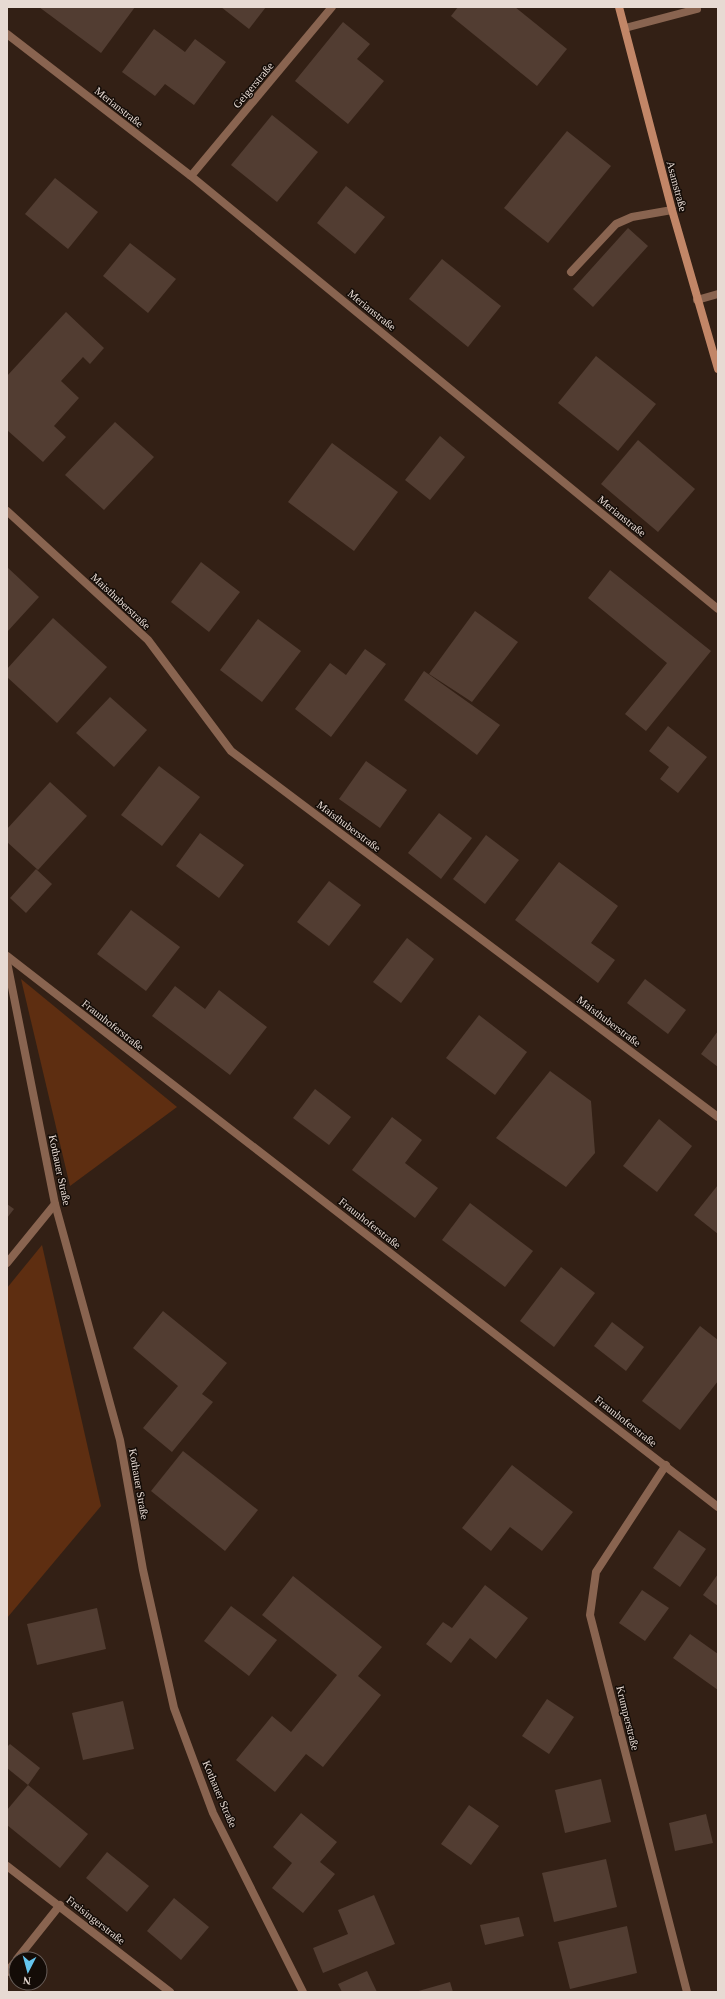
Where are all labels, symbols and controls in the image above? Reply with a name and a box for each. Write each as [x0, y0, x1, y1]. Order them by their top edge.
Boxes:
street label: Geigerstraße [230, 60, 276, 110]
street label: Merianstraße [92, 84, 146, 130]
street label: Asamstraße [664, 159, 690, 213]
street label: Merianstraße [346, 287, 398, 333]
street label: Merianstraße [596, 493, 648, 539]
street label: Maisthuberstraße [89, 571, 153, 632]
street label: Maisthuberstraße [315, 798, 383, 854]
street label: Maisthuberstraße [575, 993, 643, 1049]
street label: Fraunhoferstraße [80, 997, 146, 1053]
street label: Kothauer Straße [47, 1134, 73, 1206]
street label: Fraunhoferstraße [337, 1195, 403, 1251]
street label: Fraunhoferstraße [593, 1393, 659, 1449]
street label: Kothauer Straße [127, 1448, 151, 1521]
street label: Krumperstraße [614, 1685, 642, 1752]
street label: Kothauer Straße [200, 1759, 240, 1829]
street label: Freisingerstraße [64, 1893, 128, 1947]
north arrow [8, 1951, 48, 1991]
text: N [22, 1975, 32, 1987]

